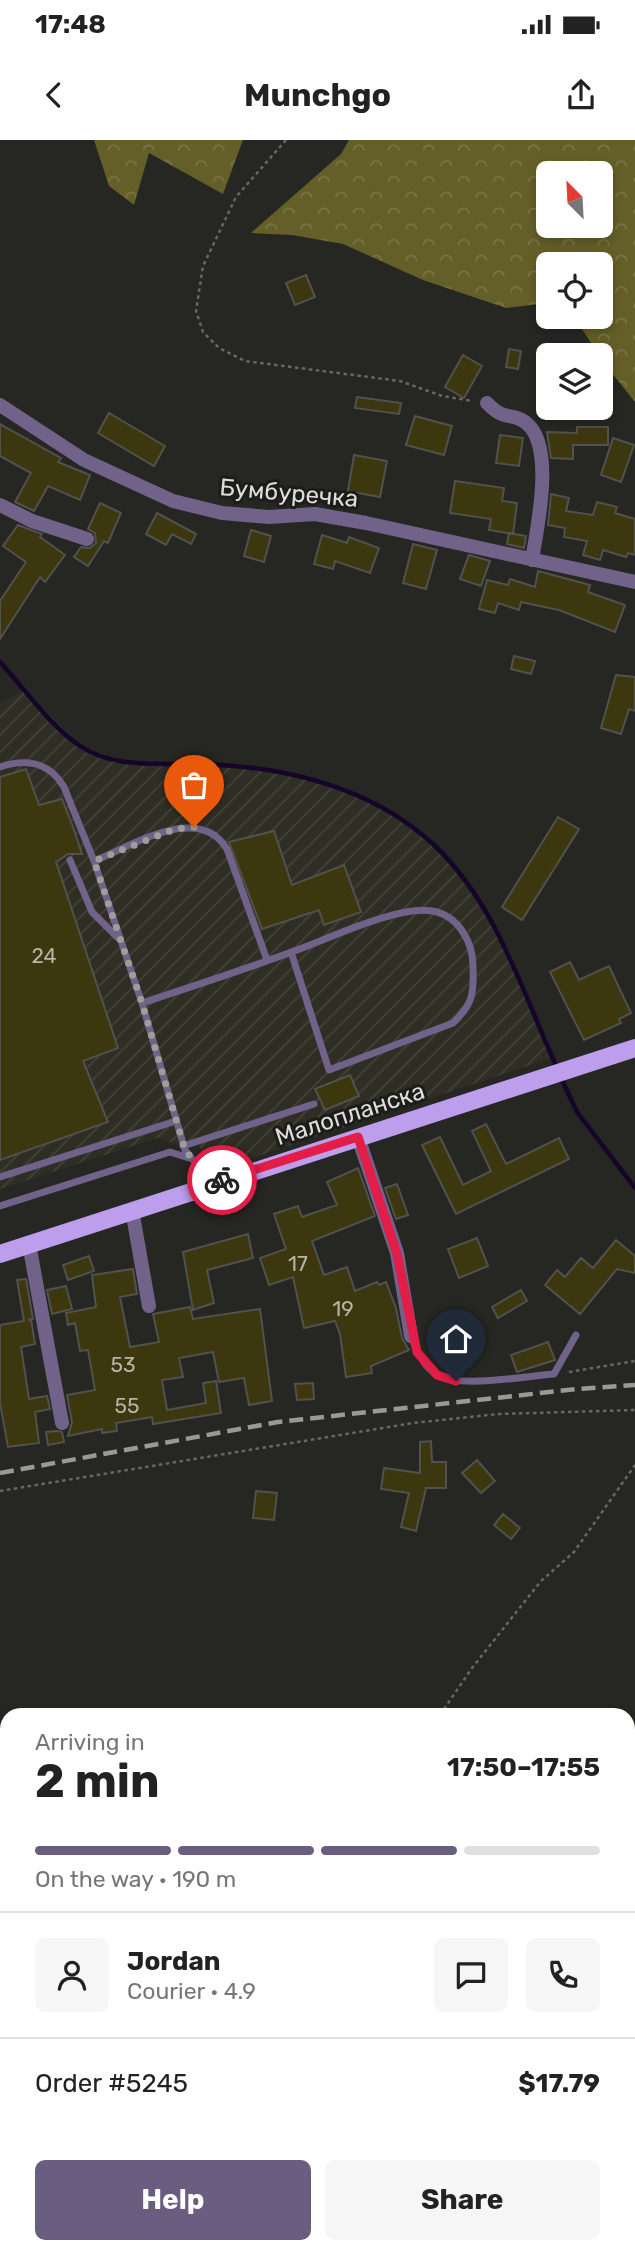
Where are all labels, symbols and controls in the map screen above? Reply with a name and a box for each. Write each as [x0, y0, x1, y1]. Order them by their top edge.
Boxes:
text: 17:48 [35, 9, 106, 40]
icon: back [35, 76, 73, 114]
text: Munchgo [244, 76, 391, 114]
icon: share [562, 76, 600, 114]
north arrow [536, 161, 612, 238]
map controls [536, 161, 613, 420]
button: locate [536, 252, 613, 329]
button: layers [536, 343, 613, 420]
street label: Бумбуречка [219, 473, 359, 513]
pin [164, 755, 224, 827]
icon: bag [175, 766, 213, 804]
house number: 24 [31, 943, 57, 968]
street label: Малопланска [272, 1077, 428, 1151]
courier [187, 1145, 257, 1215]
icon: bike [203, 1161, 241, 1199]
house number: 17 [288, 1251, 308, 1276]
house number: 19 [332, 1296, 354, 1321]
pin [426, 1309, 486, 1381]
icon: home [437, 1320, 475, 1358]
house number: 53 [110, 1352, 136, 1377]
house number: 55 [115, 1393, 139, 1418]
text: Arriving in [35, 1728, 145, 1756]
text: 17:50–17:55 [447, 1752, 600, 1783]
text: 2 min [35, 1754, 160, 1809]
text: On the way · 190 m [35, 1865, 236, 1893]
button: person [35, 1938, 109, 2012]
button: chat [434, 1938, 508, 2012]
button: phone [526, 1938, 600, 2012]
text: Jordan [127, 1946, 220, 1977]
text: Courier · 4.9 [127, 1977, 256, 2005]
text: Order #5245 [35, 2068, 188, 2099]
text: $17.79 [518, 2068, 600, 2099]
button: Help [35, 2160, 311, 2240]
button: Share [325, 2160, 600, 2240]

